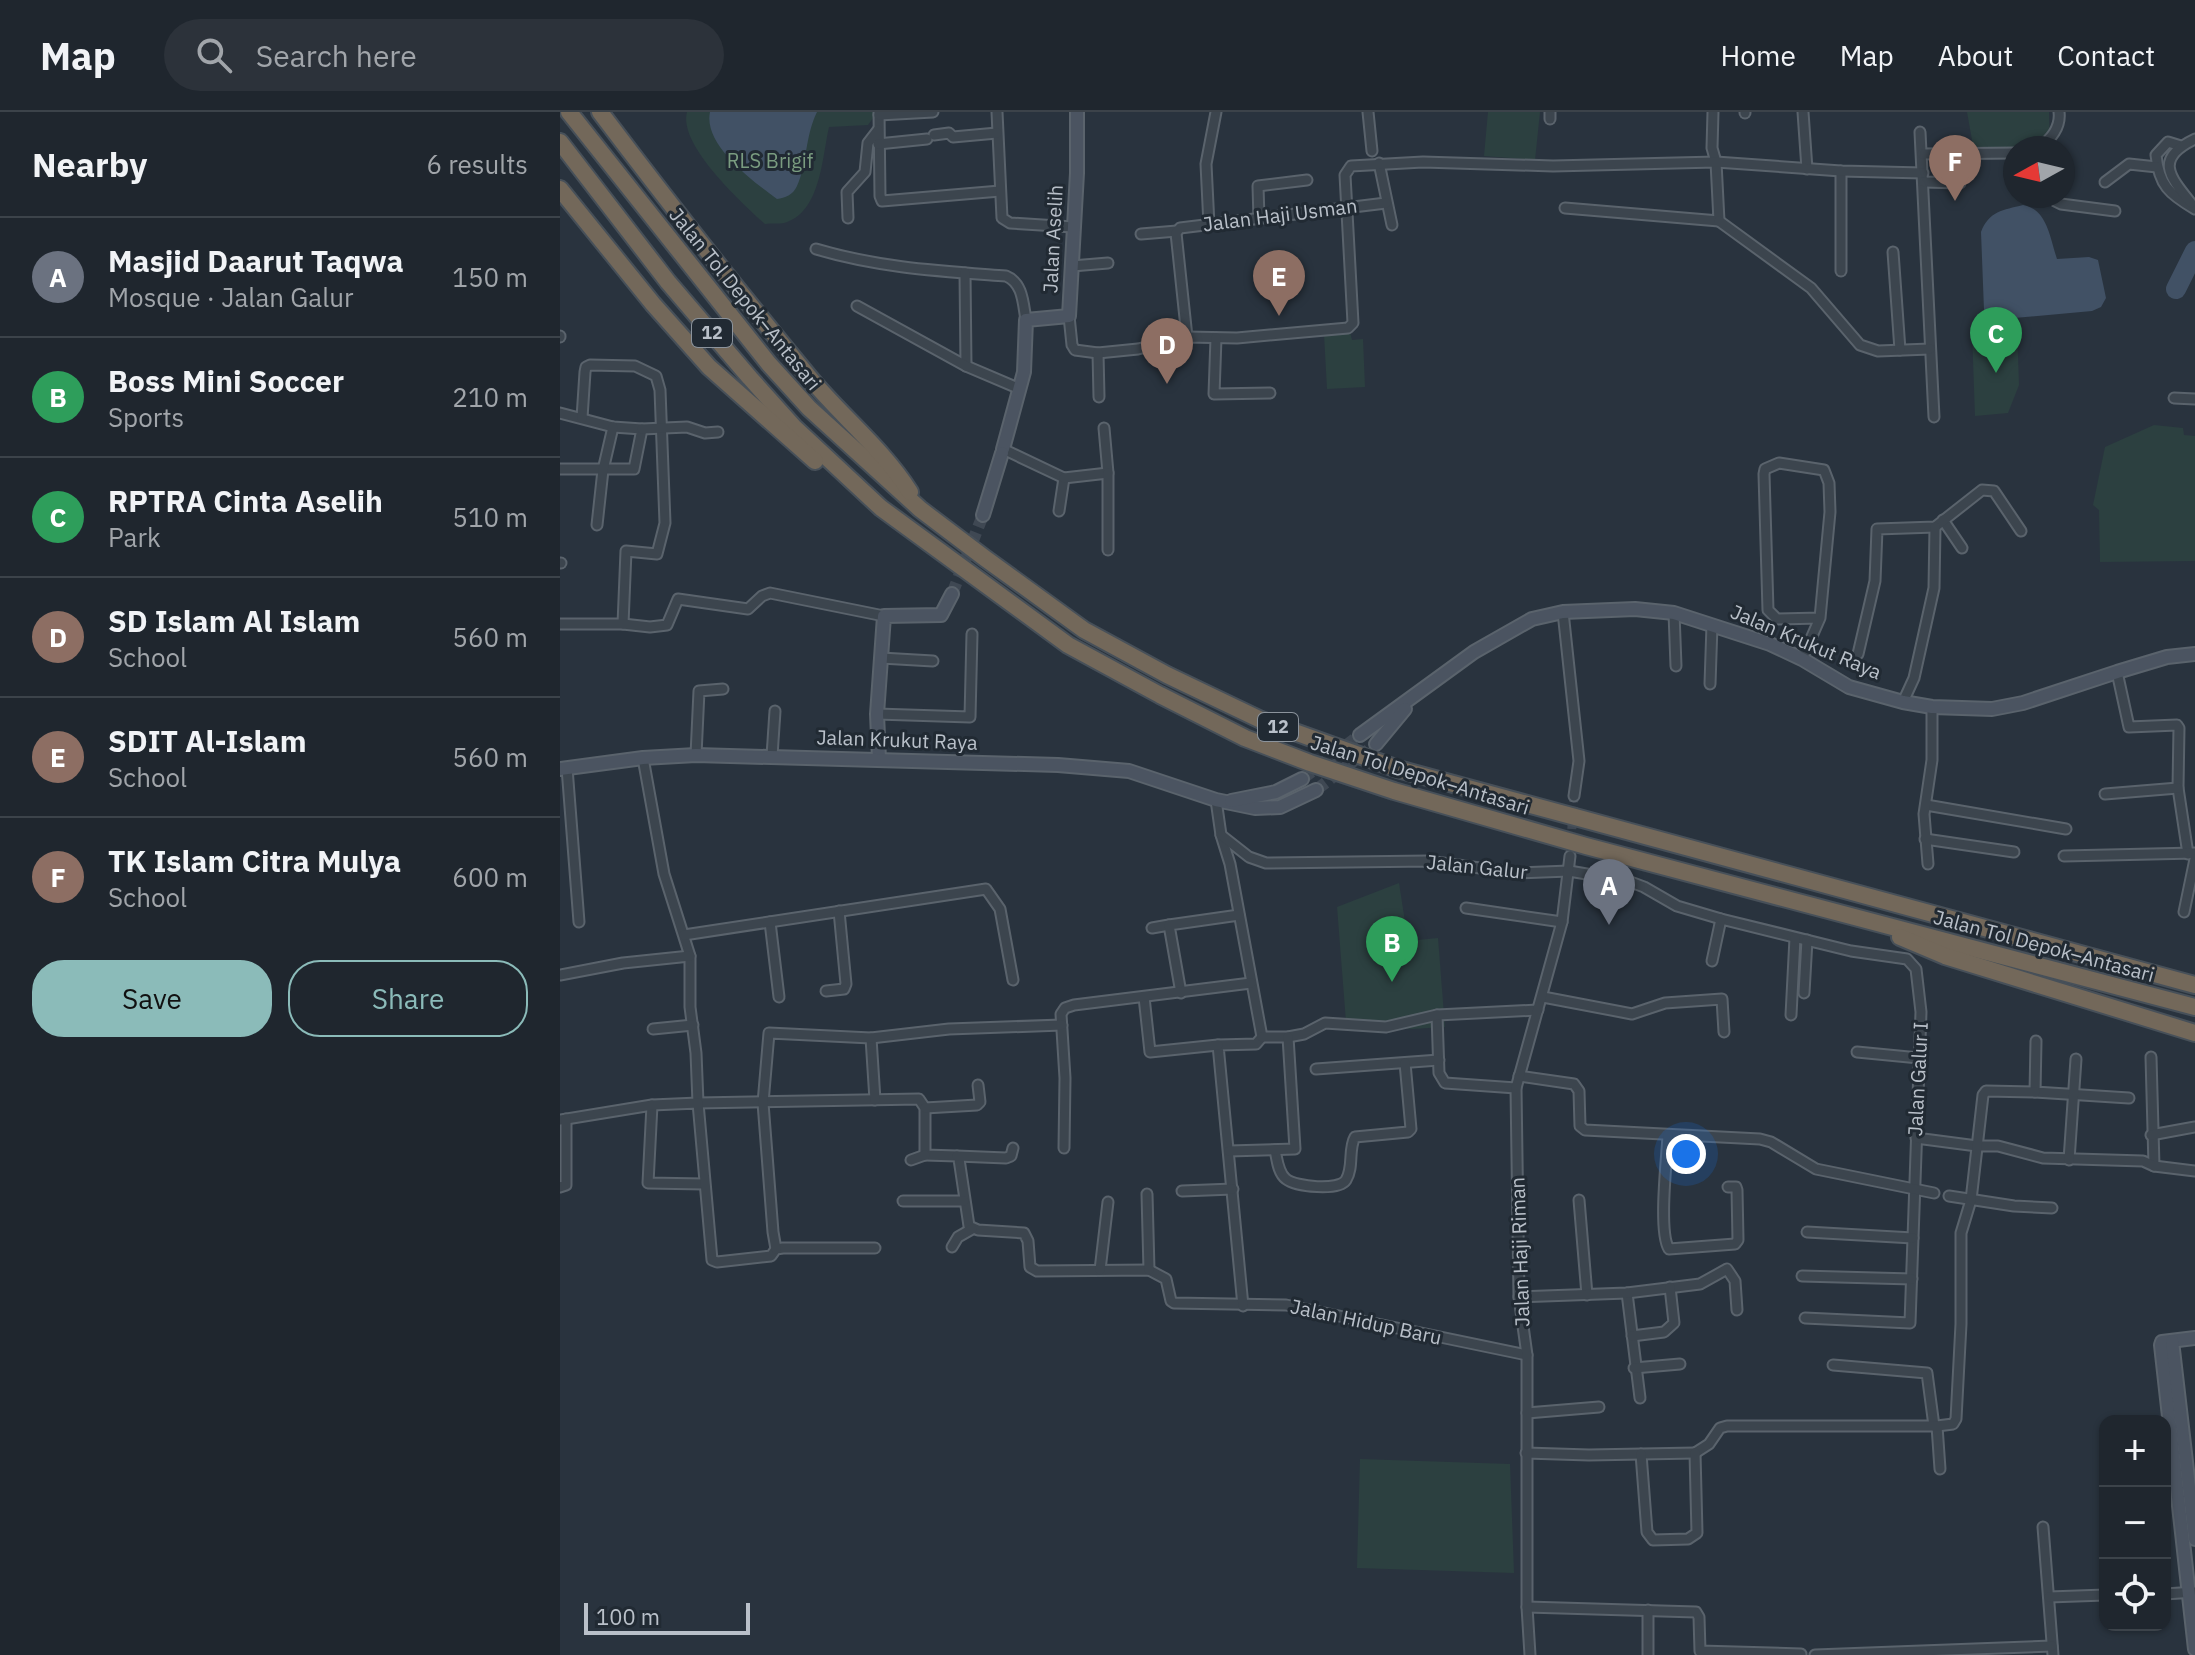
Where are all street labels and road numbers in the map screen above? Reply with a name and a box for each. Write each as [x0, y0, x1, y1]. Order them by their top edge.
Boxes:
street label: Jalan Aselih [1036, 184, 1069, 294]
street label: Jalan Haji Usman [1201, 192, 1359, 237]
street label: Jalan Tol Depok–Antasari [663, 202, 827, 396]
road number: 12 [692, 319, 732, 347]
street label: Jalan Krukut Raya [1727, 598, 1886, 686]
road number: 12 [1258, 713, 1298, 741]
street label: Jalan Krukut Raya [816, 723, 978, 756]
street label: Jalan Tol Depok–Antasari [1307, 728, 1533, 821]
street label: Jalan Galur [1425, 848, 1529, 885]
street label: Jalan Tol Depok–Antasari [1931, 903, 2157, 988]
street label: Jalan Galur I [1901, 1021, 1934, 1137]
street label: Jalan Haji Riman [1503, 1177, 1536, 1327]
street label: Jalan Hidup Baru [1288, 1292, 1444, 1351]

